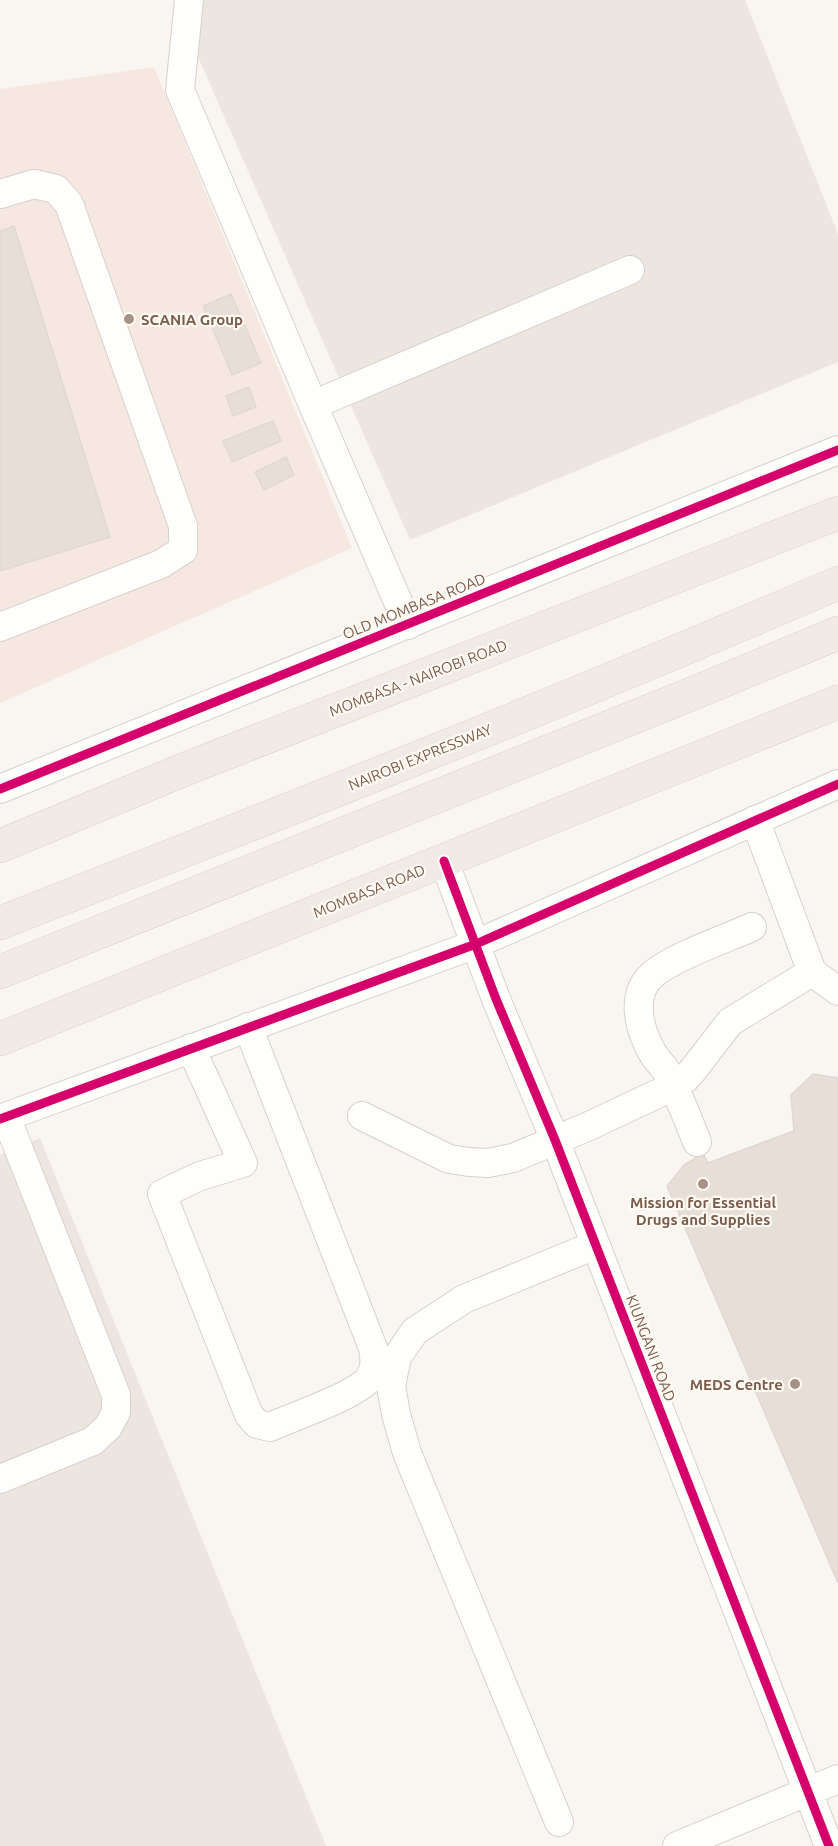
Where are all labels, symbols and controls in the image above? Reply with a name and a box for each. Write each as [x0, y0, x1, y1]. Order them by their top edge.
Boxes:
place label: SCANIA Group [141, 311, 243, 328]
marker: SCANIA Group [122, 312, 136, 326]
street label: OLD MOMBASA ROAD [340, 570, 488, 642]
street label: MOMBASA - NAIROBI ROAD [327, 636, 509, 720]
street label: NAIROBI EXPRESSWAY [346, 720, 495, 794]
street label: MOMBASA ROAD [310, 861, 428, 921]
marker: Mission for Essential Drugs and Supplies [696, 1177, 710, 1191]
place label: Mission for Essential Drugs and Supplies [630, 1194, 776, 1228]
street label: KIUNGANI ROAD [623, 1292, 679, 1404]
place label: MEDS Centre [690, 1376, 783, 1393]
marker: MEDS Centre [788, 1377, 802, 1391]

